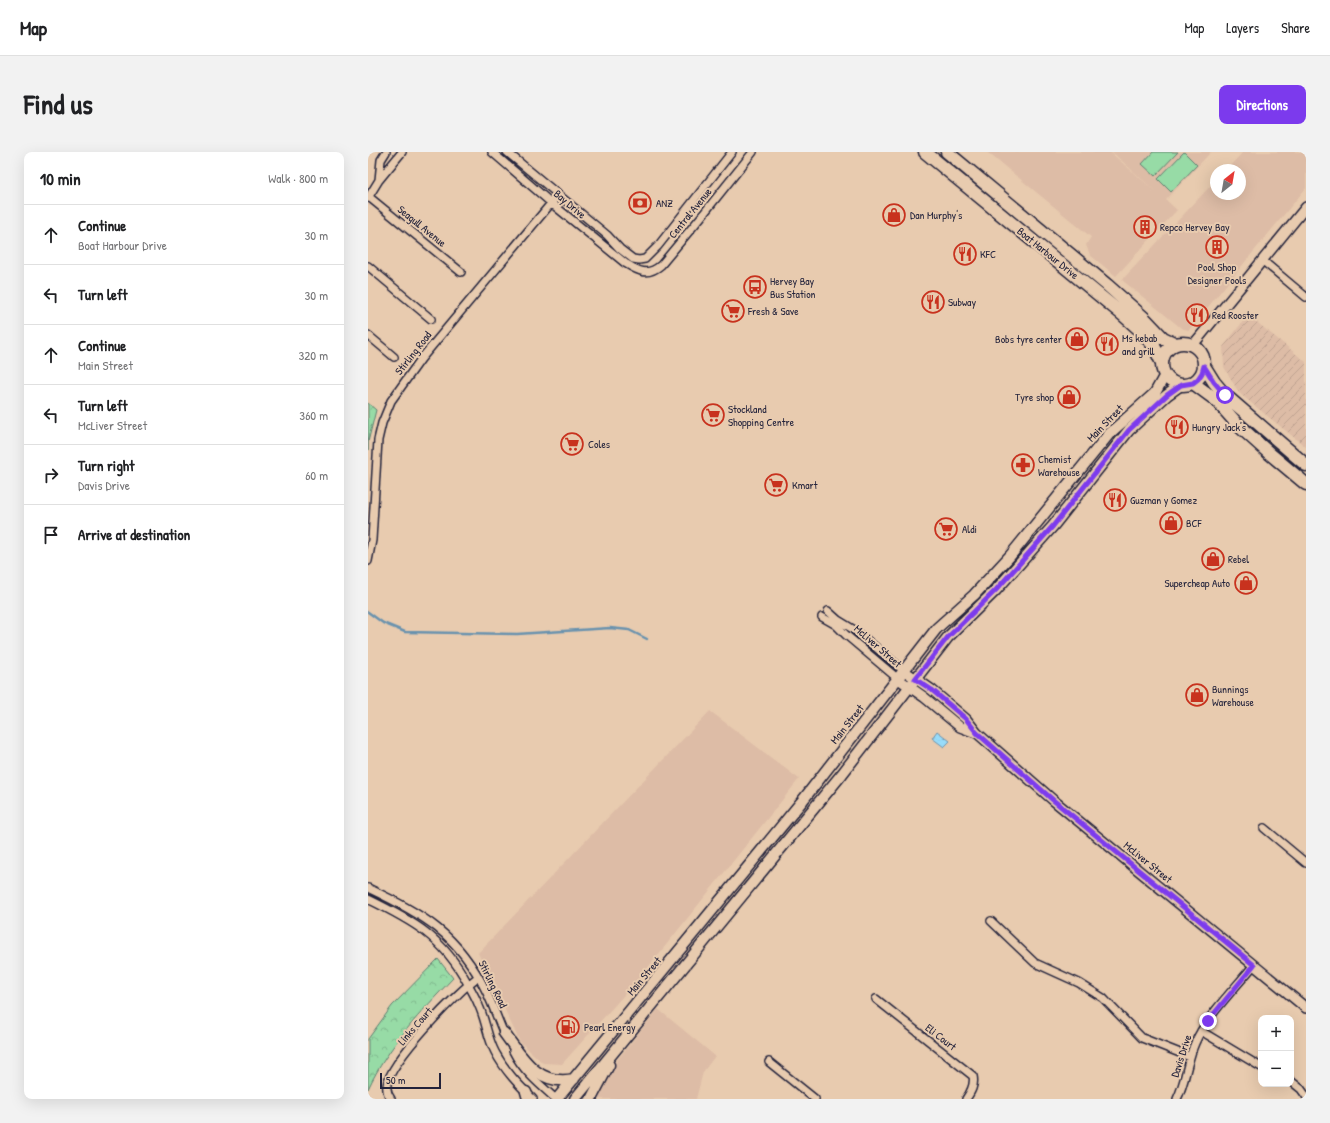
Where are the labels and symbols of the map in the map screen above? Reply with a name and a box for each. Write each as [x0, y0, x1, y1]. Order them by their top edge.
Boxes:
north arrow [1210, 164, 1246, 200]
street label: Central Avenue [665, 184, 715, 241]
street label: Bay Drive [551, 186, 589, 222]
bank icon: ANZ [627, 190, 653, 216]
place label: ANZ [656, 196, 673, 210]
street label: Seagull Avenue [395, 202, 450, 250]
shop icon: Dan Murphy's [881, 202, 907, 228]
place label: Dan Murphy's [910, 208, 962, 222]
building icon: Repco Hervey Bay [1132, 214, 1158, 240]
place label: Repco Hervey Bay [1160, 220, 1230, 234]
street label: Boat Harbour Drive [1014, 224, 1082, 282]
building icon: Pool Shop Designer Pools [1204, 234, 1230, 260]
restaurant icon: KFC [952, 241, 978, 267]
place label: KFC [980, 247, 996, 261]
place label: Pool Shop Designer Pools [1188, 260, 1246, 287]
bus stop icon: Hervey Bay Bus Station [742, 274, 768, 300]
place label: Hervey Bay Bus Station [770, 274, 816, 301]
restaurant icon: Subway [920, 289, 946, 315]
place label: Subway [948, 295, 976, 309]
supermarket icon: Fresh & Save [720, 298, 746, 324]
restaurant icon: Red Rooster [1184, 302, 1210, 328]
place label: Fresh & Save [747, 304, 799, 318]
place label: Red Rooster [1212, 308, 1259, 322]
shop icon: Bobs tyre center [1064, 326, 1090, 352]
street label: Stirling Road [392, 328, 435, 378]
restaurant icon: Ms kebab and grill [1094, 331, 1120, 357]
place label: Ms kebab and grill [1122, 331, 1158, 358]
place label: Bobs tyre center [995, 332, 1063, 346]
shop icon: Tyre shop [1056, 384, 1082, 410]
route start [1216, 386, 1234, 404]
place label: Tyre shop [1015, 390, 1054, 404]
street label: Main Street [1084, 401, 1126, 445]
supermarket icon: Stockland Shopping Centre [700, 402, 726, 428]
place label: Stockland Shopping Centre [728, 402, 795, 429]
restaurant icon: Hungry Jack's [1164, 414, 1190, 440]
place label: Hungry Jack's [1192, 420, 1246, 434]
supermarket icon: Coles [559, 431, 585, 457]
place label: Coles [588, 437, 610, 451]
pharmacy icon: Chemist Warehouse [1010, 452, 1036, 478]
place label: Chemist Warehouse [1038, 452, 1080, 479]
supermarket icon: Kmart [763, 472, 789, 498]
place label: Kmart [792, 478, 818, 492]
restaurant icon: Guzman y Gomez [1102, 487, 1128, 513]
place label: Guzman y Gomez [1130, 493, 1197, 507]
shop icon: BCF [1158, 510, 1184, 536]
supermarket icon: Aldi [933, 516, 959, 542]
place label: BCF [1186, 516, 1203, 530]
place label: Aldi [962, 522, 977, 536]
shop icon: Rebel [1200, 546, 1226, 572]
place label: Rebel [1228, 552, 1249, 566]
shop icon: Supercheap Auto [1233, 570, 1259, 596]
place label: Supercheap Auto [1164, 576, 1231, 590]
street label: McLiver Street [851, 622, 905, 671]
shop icon: Bunnings Warehouse [1184, 682, 1210, 708]
place label: Bunnings Warehouse [1212, 682, 1254, 709]
street label: Main Street [827, 701, 867, 747]
street label: McLiver Street [1121, 838, 1175, 886]
street label: Main Street [624, 954, 664, 998]
street label: Stirling Road [475, 958, 511, 1011]
street label: Links Court [395, 1004, 435, 1048]
route end [1199, 1012, 1217, 1030]
fuel station icon: Pearl Energy [555, 1014, 581, 1040]
place label: Pearl Energy [584, 1020, 636, 1034]
street label: Eli Court [923, 1021, 960, 1054]
street label: Davis Drive [1168, 1032, 1195, 1079]
scale bar [380, 1071, 441, 1090]

